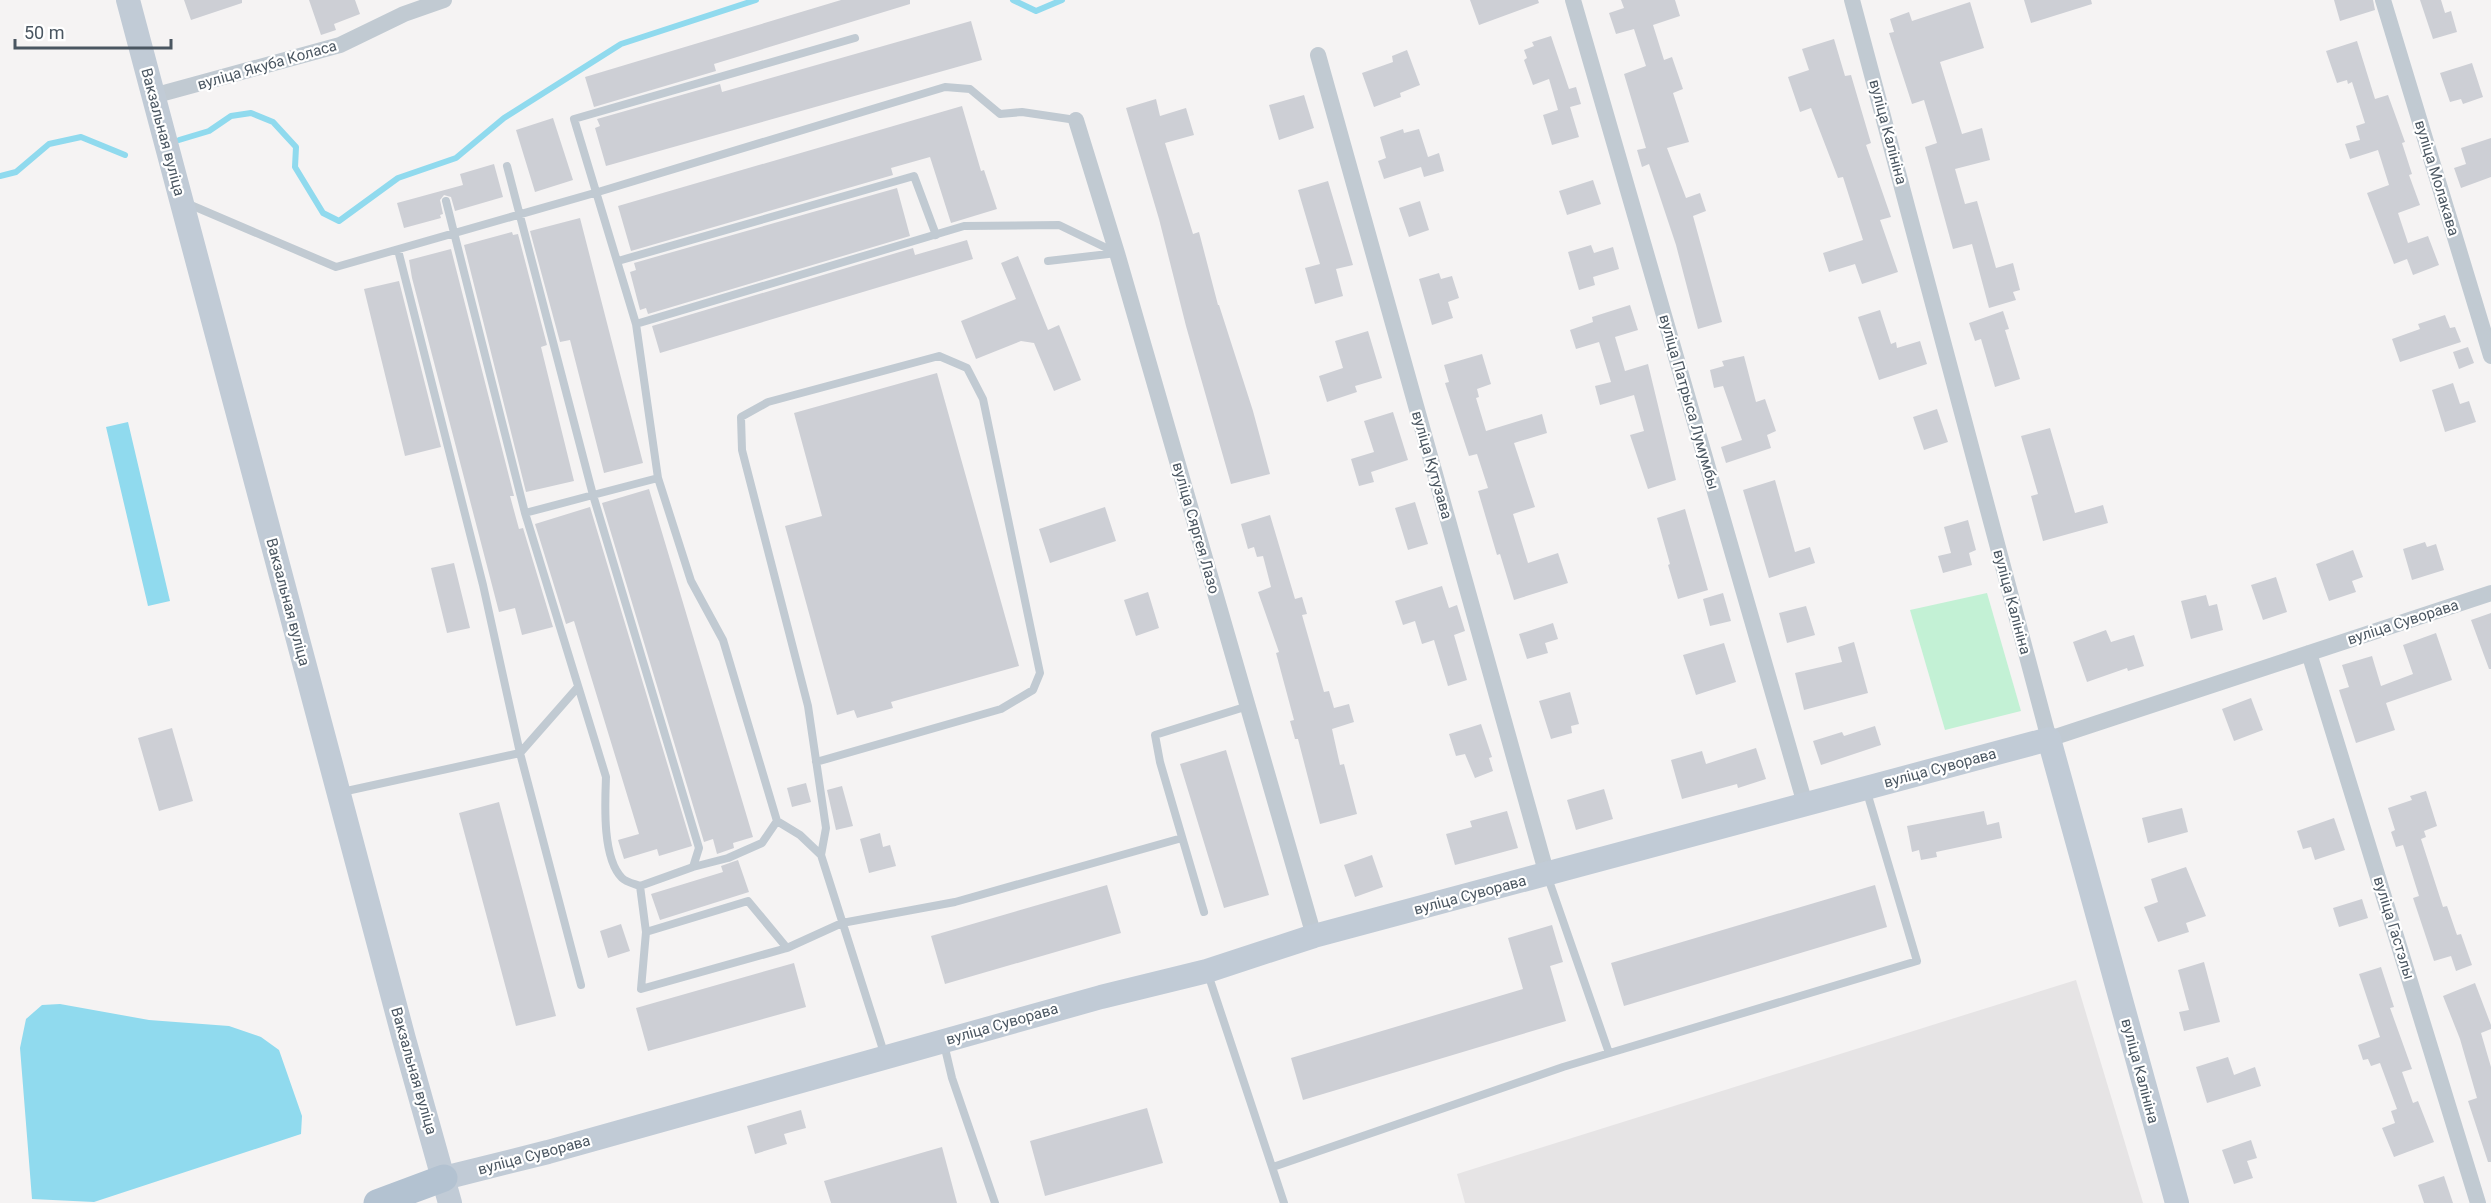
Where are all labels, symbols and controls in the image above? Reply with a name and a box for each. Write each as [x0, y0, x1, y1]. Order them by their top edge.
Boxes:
scale bar [15, 12, 171, 50]
text: 50 m [24, 22, 64, 43]
street label: вуліца Якуба Коласа [195, 36, 339, 94]
street label: Вакзальная вуліца [137, 66, 189, 198]
street label: вуліца Калініна [1865, 78, 1911, 186]
street label: вуліца Молакава [2411, 118, 2463, 238]
street label: вуліца Патрыса Лумумбы [1655, 312, 1723, 492]
street label: вуліца Кутузава [1408, 409, 1456, 521]
street label: вуліца Сяргея Лазо [1169, 460, 1223, 596]
street label: Вакзальная вуліца [262, 536, 314, 668]
street label: вуліца Калініна [1989, 548, 2035, 656]
street label: вуліца Суворава [2345, 596, 2461, 648]
street label: вуліца Суворава [1882, 744, 1998, 792]
street label: вуліца Суворава [1412, 871, 1528, 919]
street label: вуліца Гастэлы [2370, 874, 2418, 982]
street label: вуліца Суворава [944, 999, 1060, 1049]
street label: Вакзальная вуліца [387, 1005, 441, 1137]
street label: вуліца Калініна [2117, 1017, 2163, 1125]
street label: вуліца Суворава [476, 1131, 592, 1179]

